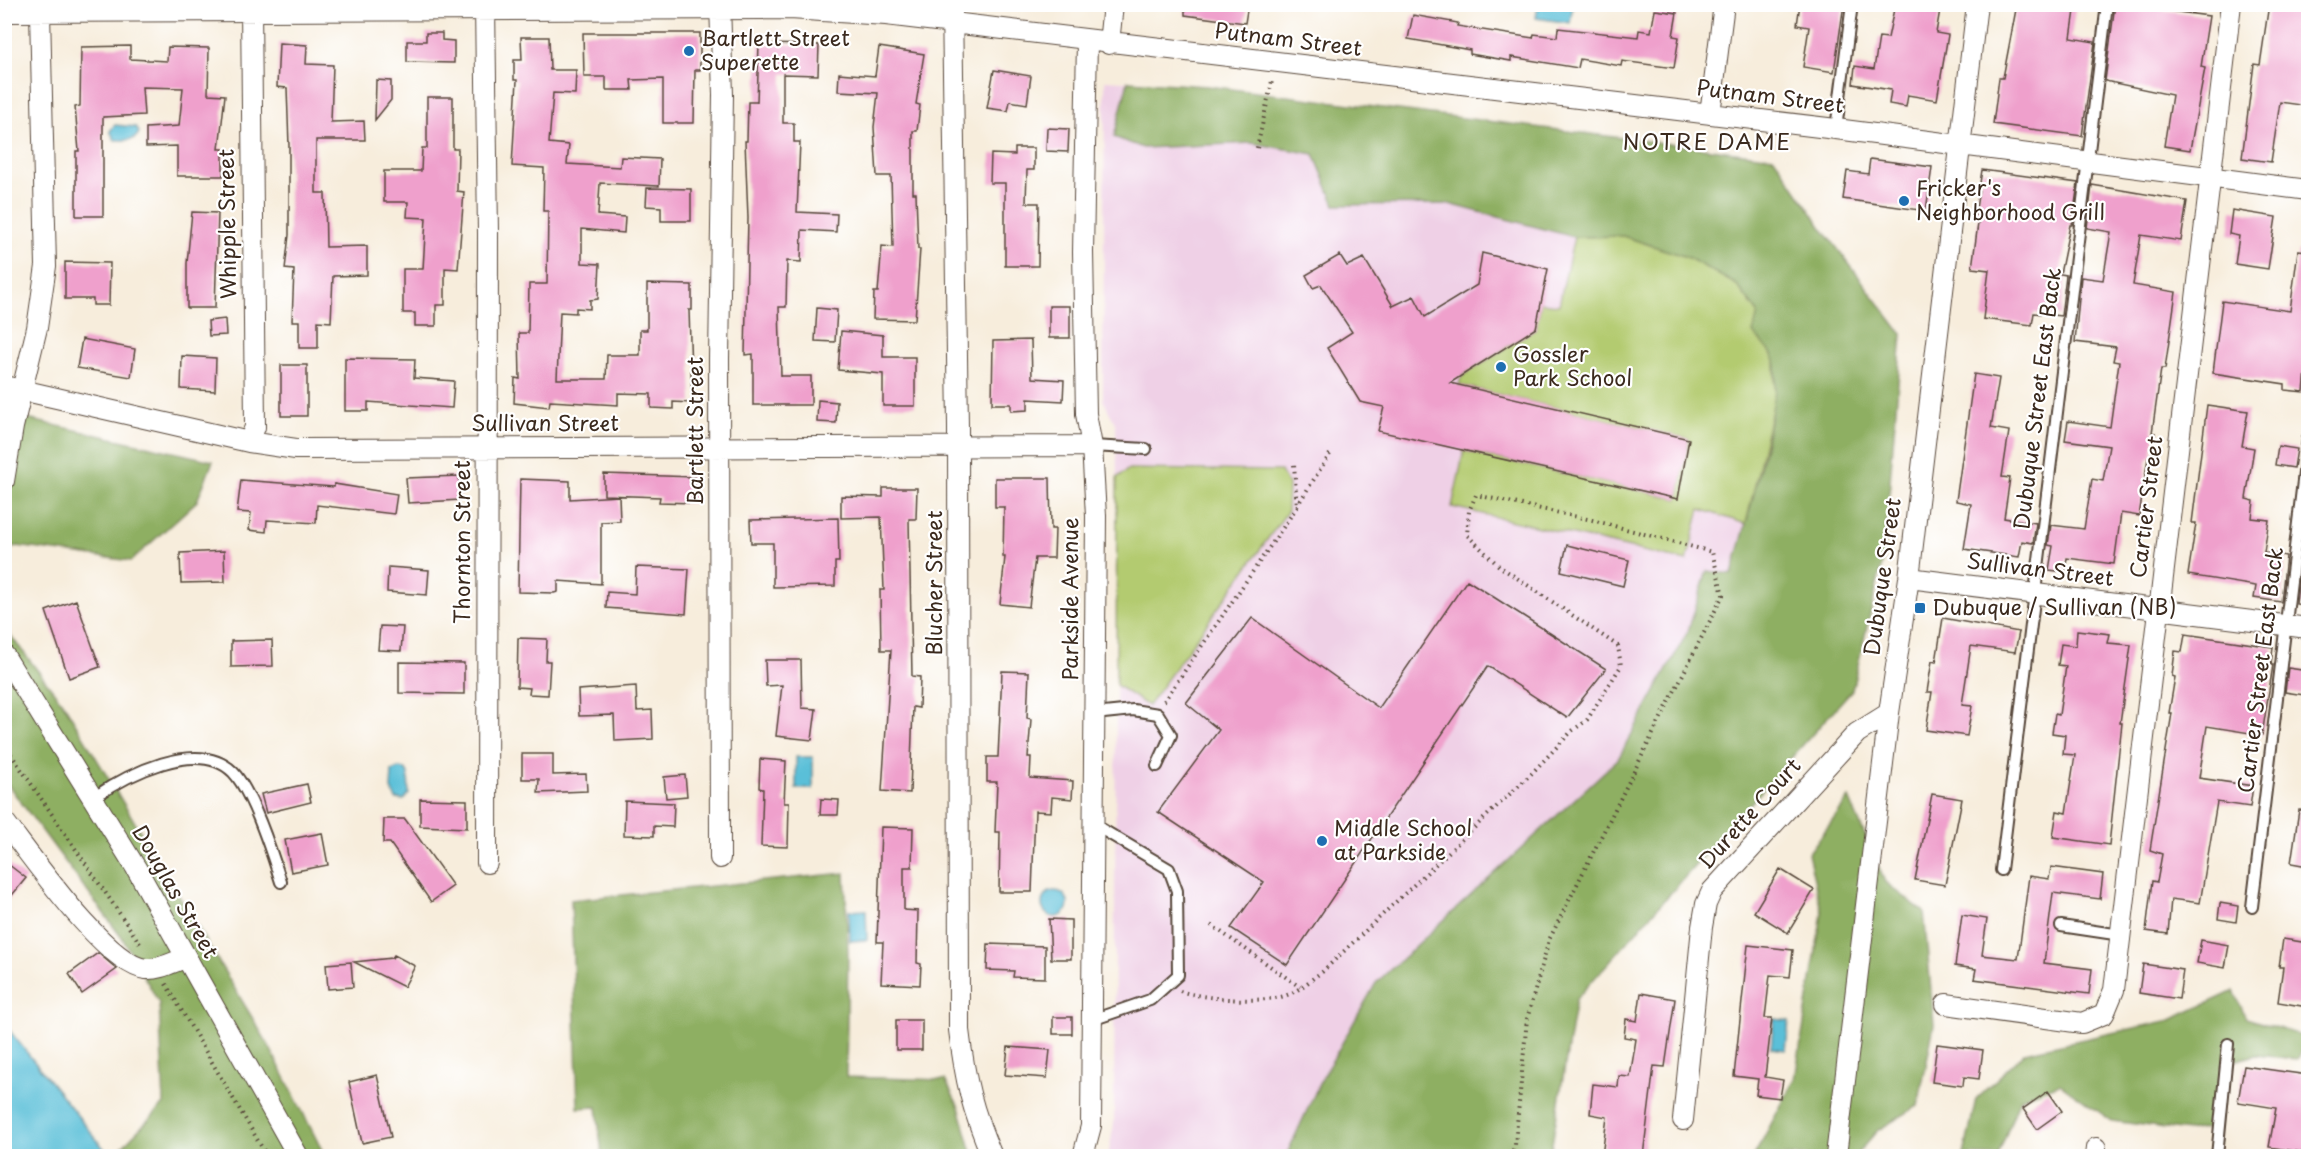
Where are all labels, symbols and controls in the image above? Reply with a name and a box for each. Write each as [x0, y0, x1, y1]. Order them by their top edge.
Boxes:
street label: Putnam Street [1213, 13, 1364, 63]
place label: Bartlett Street Superette [701, 21, 850, 77]
marker: Bartlett Street Superette [682, 44, 696, 58]
street label: Putnam Street [1695, 70, 1846, 120]
district label: NOTRE DAME [1623, 124, 1791, 157]
street label: Whipple Street [209, 149, 243, 299]
place label: Fricker's Neighborhood Grill [1916, 171, 2105, 227]
marker: Fricker's Neighborhood Grill [1897, 194, 1911, 208]
street label: Dubuque Street East Back [2004, 265, 2068, 532]
place label: Gossler Park School [1513, 337, 1632, 393]
street label: Bartlett Street [678, 357, 710, 505]
marker: Gossler Park School [1494, 360, 1508, 374]
street label: Sullivan Street [471, 406, 619, 438]
street label: Cartier Street [2120, 434, 2170, 580]
street label: Thornton Street [445, 460, 477, 624]
street label: Dubuque Street [1854, 495, 1908, 658]
street label: Blucher Street [917, 511, 949, 655]
street label: Parkside Avenue [1053, 518, 1085, 680]
street label: Sullivan Street [1965, 543, 2115, 593]
street label: Cartier Street East Back [2228, 545, 2290, 795]
place label: Dubuque / Sullivan (NB) [1932, 590, 2176, 622]
marker: Dubuque / Sullivan (NB) [1913, 601, 1927, 615]
street label: Durette Court [1690, 750, 1807, 876]
place label: Middle School at Parkside [1334, 811, 1472, 867]
street label: Douglas Street [125, 818, 228, 964]
marker: Middle School at Parkside [1315, 834, 1329, 848]

